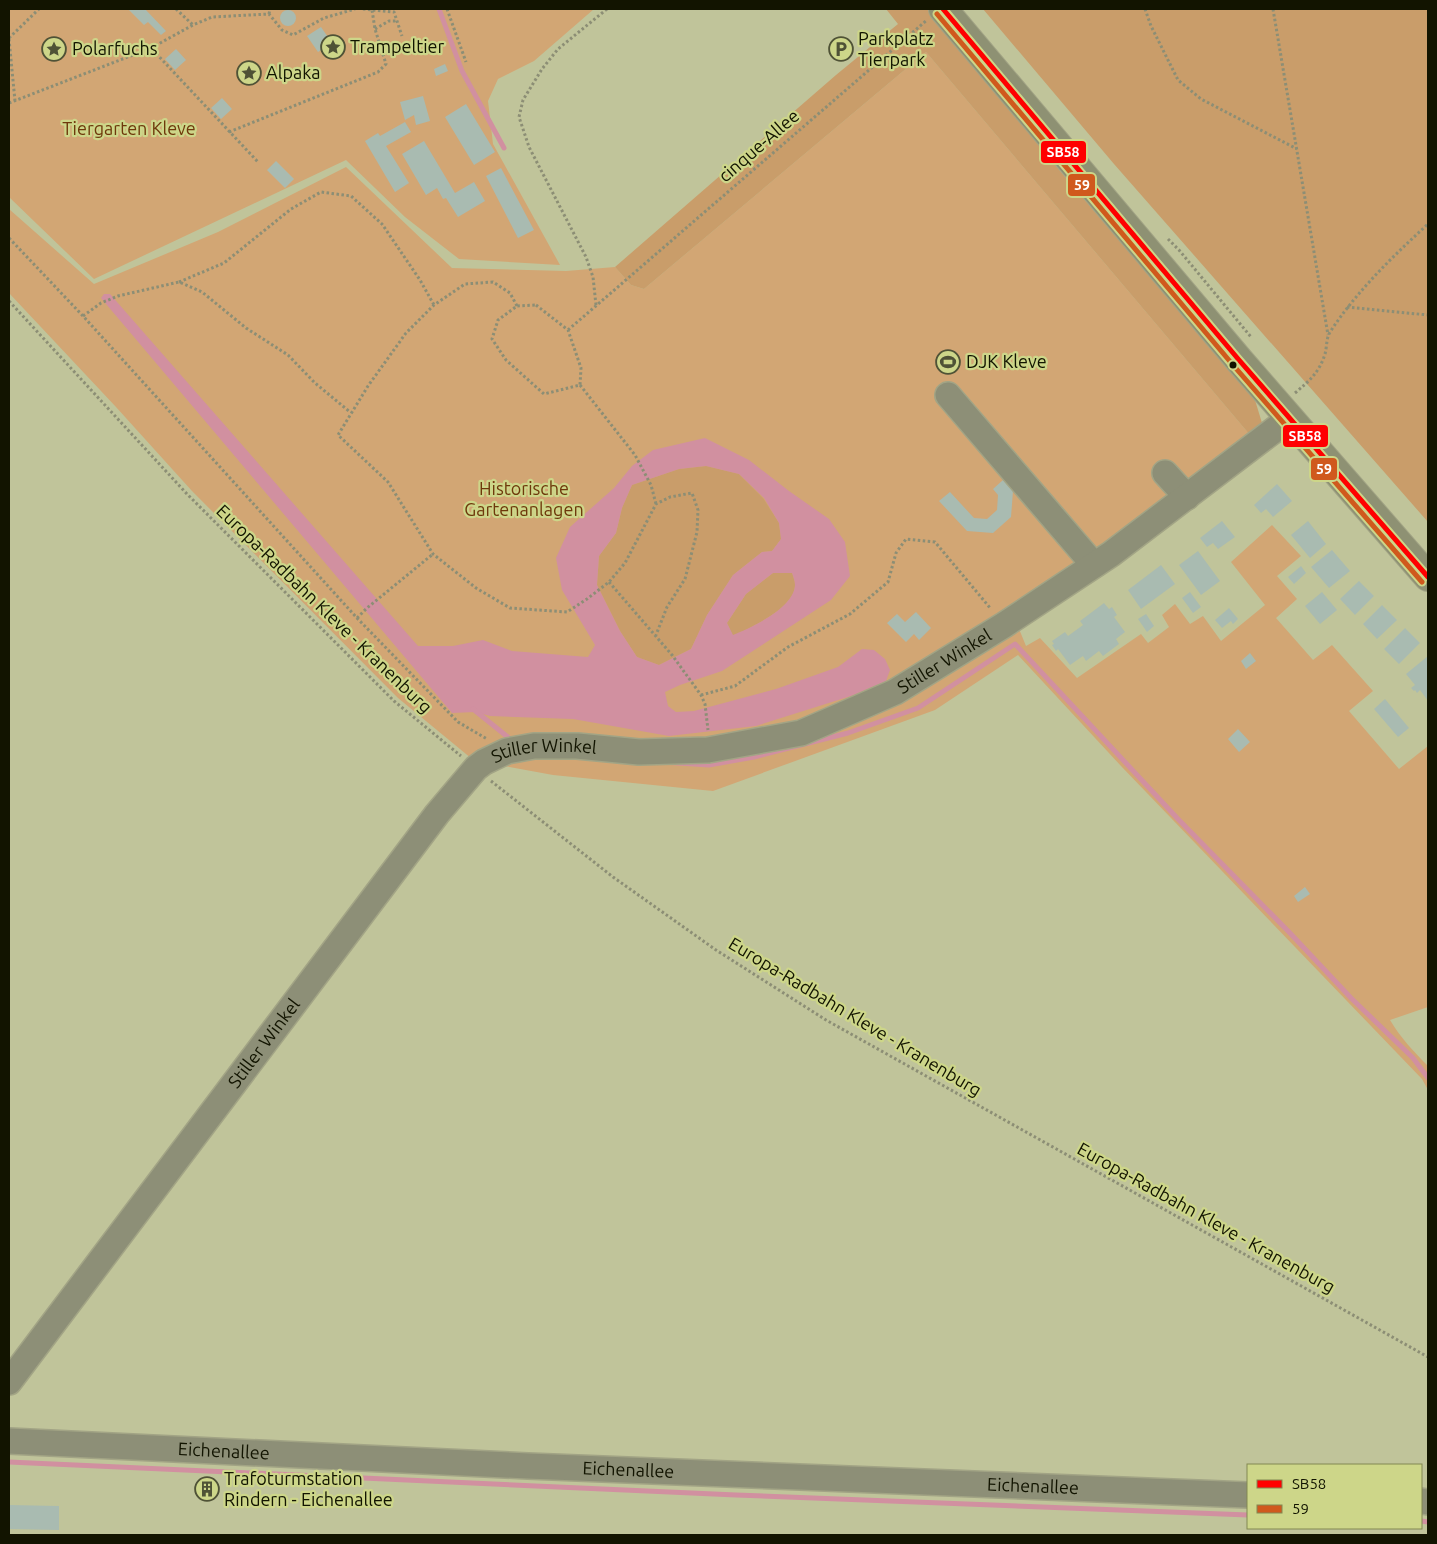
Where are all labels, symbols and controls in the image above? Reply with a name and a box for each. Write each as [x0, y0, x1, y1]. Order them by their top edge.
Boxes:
place label: Parkplatz Tierpark [858, 28, 934, 69]
place icon: Trampeltier [320, 34, 346, 60]
place icon: Polarfuchs [41, 36, 67, 62]
place label: Trampeltier [350, 36, 445, 56]
parking icon: Parkplatz Tierpark [828, 36, 854, 62]
place label: Polarfuchs [72, 38, 158, 58]
place icon: Alpaka [236, 60, 262, 86]
place label: Alpaka [266, 62, 321, 82]
street label: cinque-Allee [714, 105, 803, 186]
park label: Tiergarten Kleve [62, 118, 196, 138]
line badge: SB58 [1040, 140, 1087, 164]
text: SB58 [1046, 144, 1080, 160]
line badge: 59 [1067, 173, 1096, 197]
text: 59 [1074, 177, 1090, 193]
sports icon: DJK Kleve [935, 349, 961, 375]
place label: DJK Kleve [966, 351, 1047, 371]
unlabelled marker [1228, 360, 1238, 370]
line badge: SB58 [1282, 424, 1329, 448]
text: SB58 [1288, 428, 1322, 444]
line badge: 59 [1310, 457, 1338, 481]
text: 59 [1316, 461, 1332, 477]
park label: Historische Gartenanlagen [464, 478, 584, 519]
street label: Europa-Radbahn Kleve - Kranenburg [213, 500, 436, 717]
street label: Stiller Winkel [893, 624, 995, 697]
street label: Stiller Winkel [488, 735, 598, 766]
street label: Europa-Radbahn Kleve - Kranenburg [726, 933, 985, 1100]
street label: Stiller Winkel [223, 994, 304, 1091]
street label: Europa-Radbahn Kleve - Kranenburg [1074, 1138, 1339, 1296]
street label: Eichenallee [177, 1438, 270, 1463]
street label: Eichenallee [582, 1457, 675, 1481]
legend [1247, 1464, 1422, 1529]
place label: Trafoturmstation Rindern - Eichenallee [224, 1468, 393, 1509]
street label: Eichenallee [987, 1473, 1079, 1497]
text: SB58 [1292, 1475, 1326, 1492]
building icon: Trafoturmstation Rindern - Eichenallee [194, 1476, 220, 1502]
text: 59 [1292, 1500, 1309, 1517]

